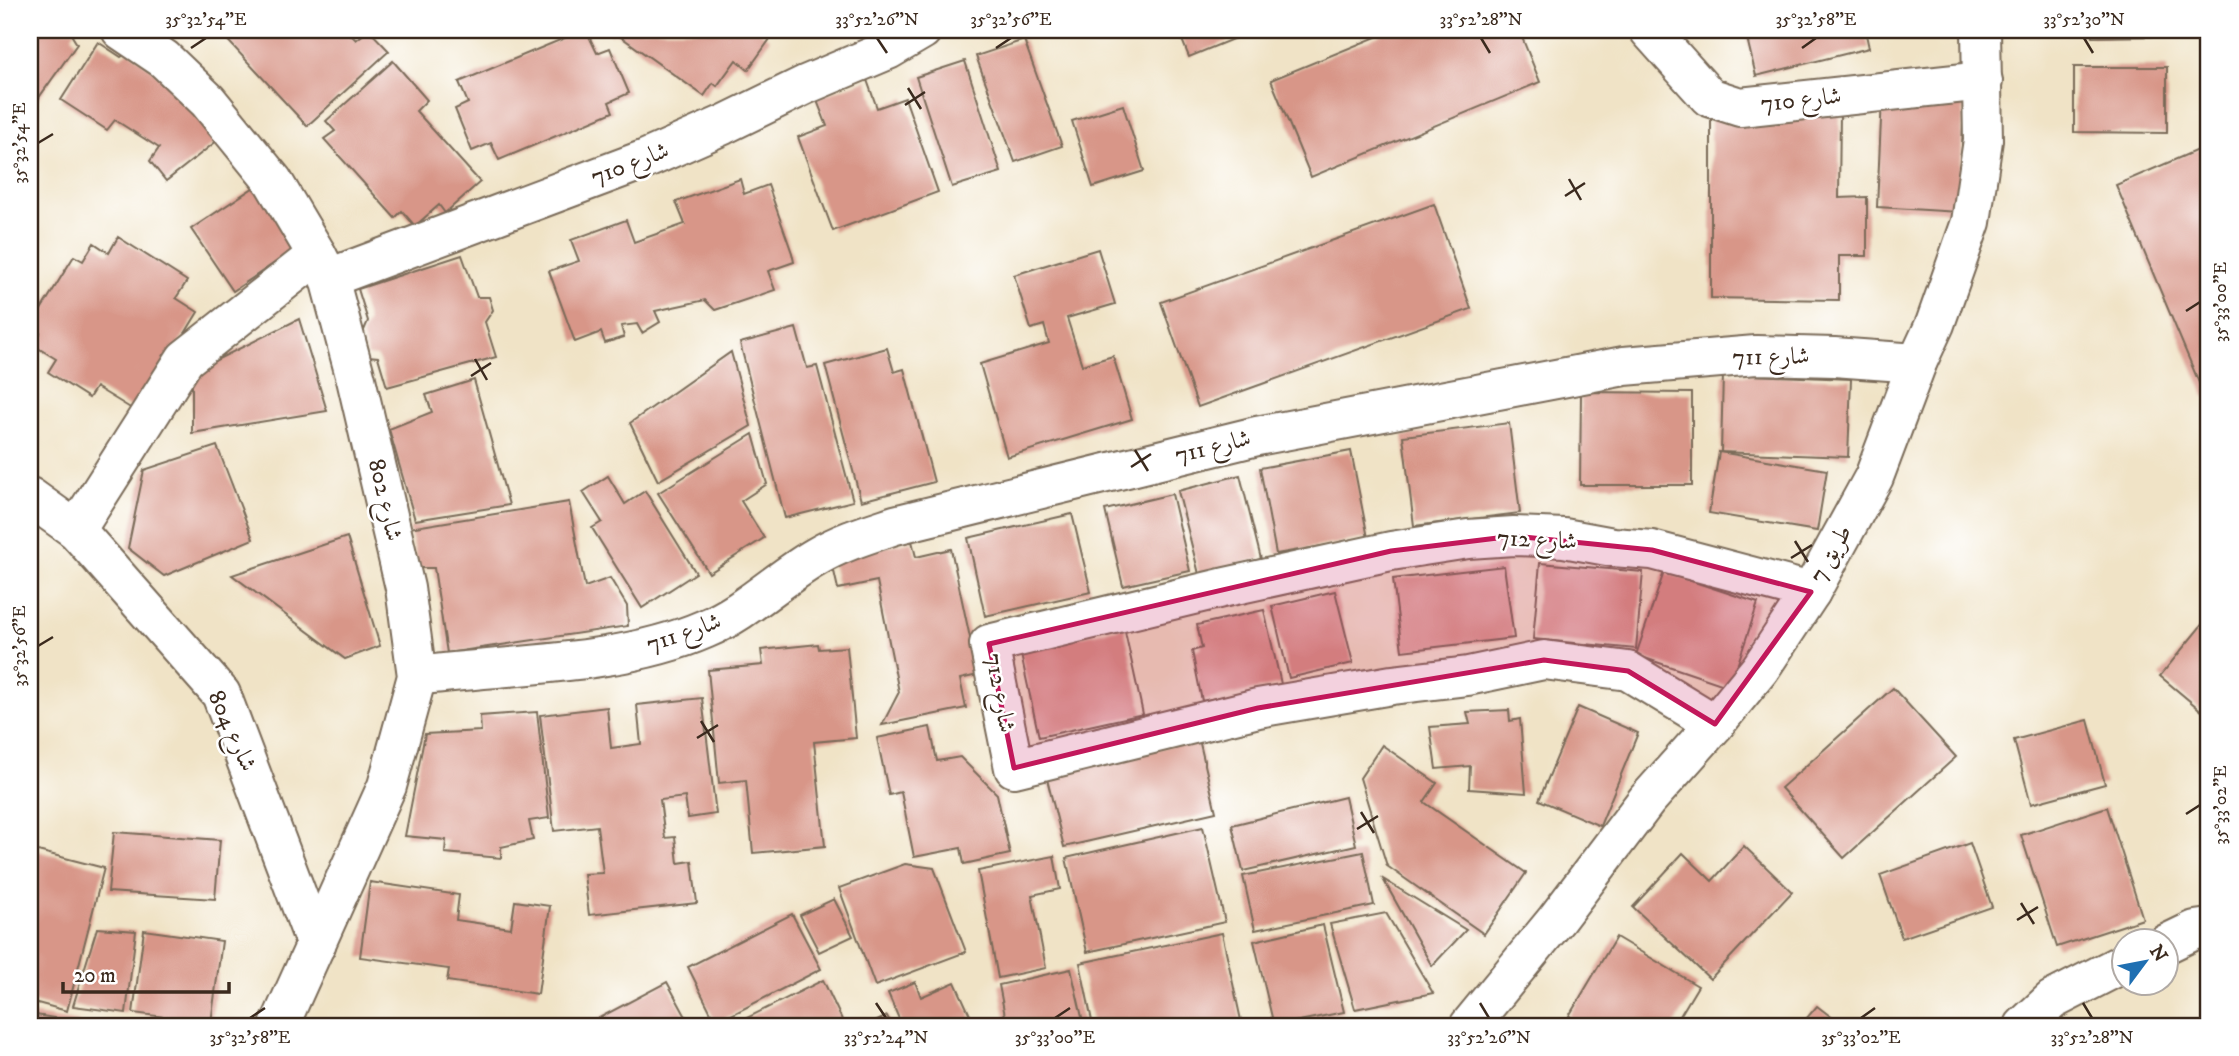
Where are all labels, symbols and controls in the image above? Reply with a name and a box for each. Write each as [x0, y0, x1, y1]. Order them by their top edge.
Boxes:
text: 35°32'54"E [165, 9, 247, 31]
text: 33°52'26"N [835, 9, 919, 31]
text: 35°32'56"E [970, 9, 1052, 31]
text: 33°52'28"N [1439, 9, 1523, 31]
text: 35°32'58"E [1775, 9, 1857, 31]
text: 33°52'30"N [2043, 9, 2125, 31]
street label: شارع 710 [1759, 81, 1843, 123]
text: 35°32'54"E [9, 102, 31, 184]
street label: شارع 710 [587, 135, 675, 196]
text: 35°33'00"E [2210, 261, 2232, 342]
street label: شارع 711 [1732, 341, 1810, 377]
street label: شارع 711 [1172, 423, 1255, 475]
street label: شارع 802 [357, 456, 409, 545]
street label: 7 طريق [1803, 520, 1859, 588]
street label: شارع 712 [1496, 523, 1578, 561]
text: 35°32'56"E [9, 605, 31, 687]
street label: شارع 711 [643, 606, 727, 664]
street label: شارع 712 [974, 651, 1022, 736]
street label: شارع 804 [197, 686, 263, 778]
text: 35°33'02"E [2210, 765, 2232, 845]
north arrow [2110, 926, 2180, 996]
text: N [2144, 941, 2172, 967]
scale bar [63, 951, 229, 995]
text: 20 m [74, 963, 116, 989]
text: 35°32'58"E [209, 1027, 291, 1049]
text: 33°52'24"N [844, 1027, 928, 1049]
text: 35°33'00"E [1015, 1027, 1096, 1049]
text: 33°52'26"N [1447, 1027, 1531, 1049]
text: 35°33'02"E [1821, 1027, 1901, 1049]
text: 33°52'28"N [2050, 1027, 2134, 1049]

